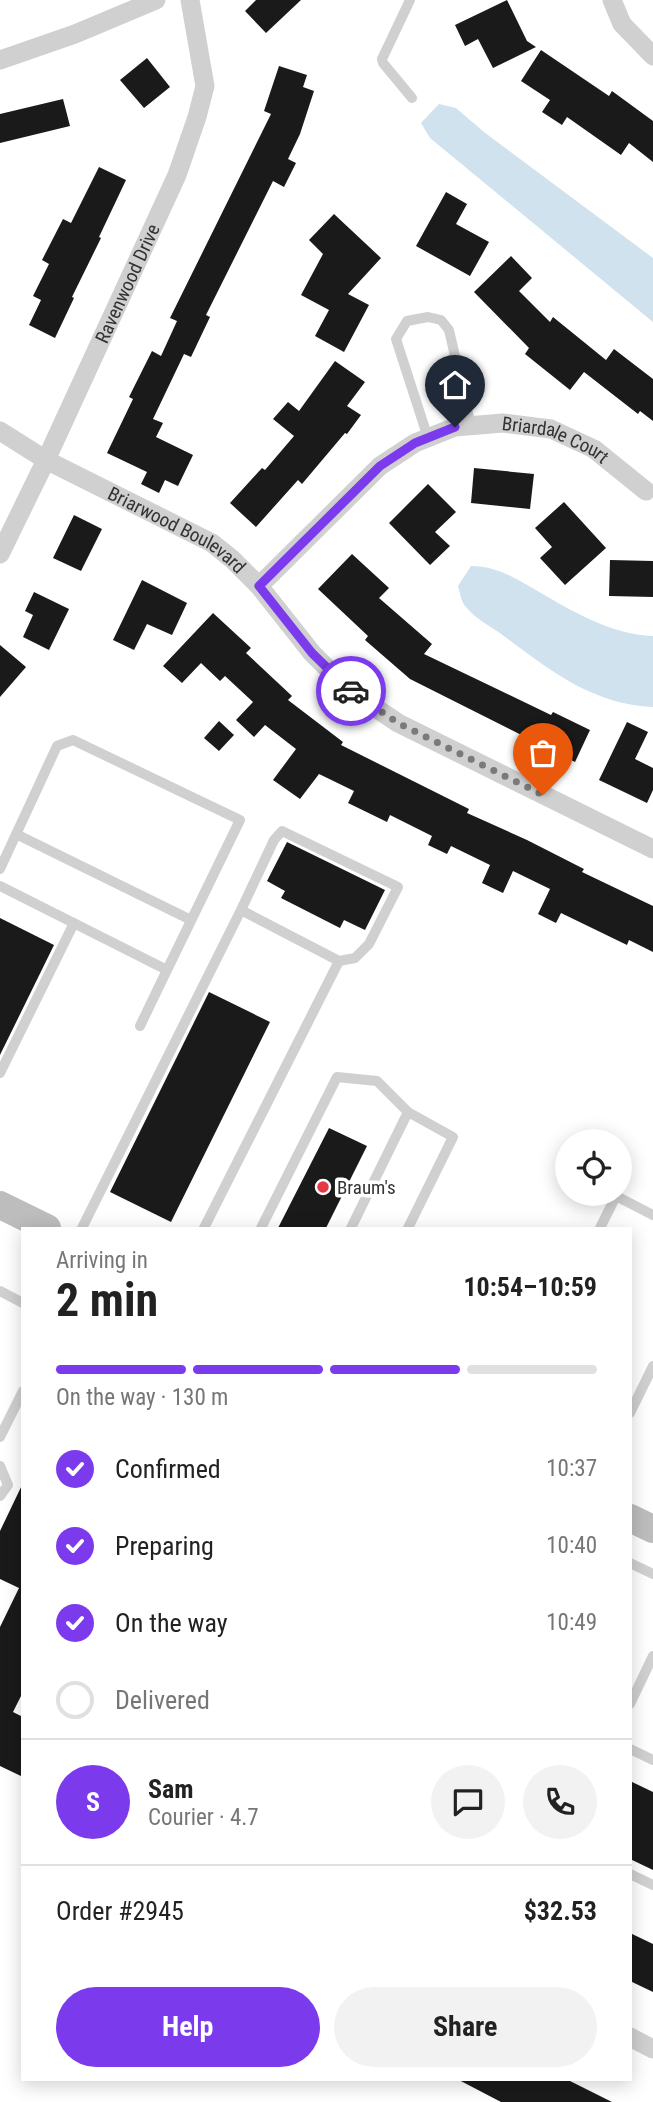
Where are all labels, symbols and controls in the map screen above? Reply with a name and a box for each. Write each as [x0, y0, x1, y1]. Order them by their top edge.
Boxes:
street label: Ravenwood Drive [90, 220, 164, 347]
pin [425, 355, 485, 427]
icon: home [436, 366, 474, 404]
street label: Briardale Court [501, 411, 614, 468]
street label: Briarwood Boulevard [104, 481, 251, 578]
courier [316, 656, 386, 726]
icon: car [332, 672, 370, 710]
pin [513, 723, 573, 795]
icon: bag [524, 734, 562, 772]
map controls [555, 1129, 632, 1206]
button: locate [555, 1129, 632, 1206]
place label: Braum's [337, 1176, 396, 1199]
marker: Braum's [315, 1179, 331, 1195]
text: Arriving in [56, 1247, 148, 1274]
text: 10:54–10:59 [463, 1272, 597, 1302]
text: 2 min [56, 1273, 158, 1327]
text: On the way · 130 m [56, 1384, 228, 1411]
icon: check [56, 1450, 94, 1488]
text: Confirmed [115, 1454, 221, 1484]
text: 10:37 [546, 1455, 597, 1482]
icon: check [56, 1527, 94, 1565]
text: Preparing [115, 1531, 214, 1561]
text: 10:40 [546, 1532, 597, 1559]
icon: check [56, 1604, 94, 1642]
text: On the way [115, 1608, 228, 1638]
text: 10:49 [546, 1609, 597, 1636]
text: Delivered [115, 1685, 210, 1715]
button: chat [431, 1765, 505, 1839]
button: phone [523, 1765, 597, 1839]
text: Sam [148, 1774, 194, 1804]
text: S [86, 1787, 100, 1817]
text: Courier · 4.7 [148, 1804, 259, 1831]
text: Order #2945 [56, 1896, 184, 1926]
text: $32.53 [524, 1896, 597, 1926]
button: Help [56, 1987, 320, 2067]
button: Share [334, 1987, 597, 2067]

